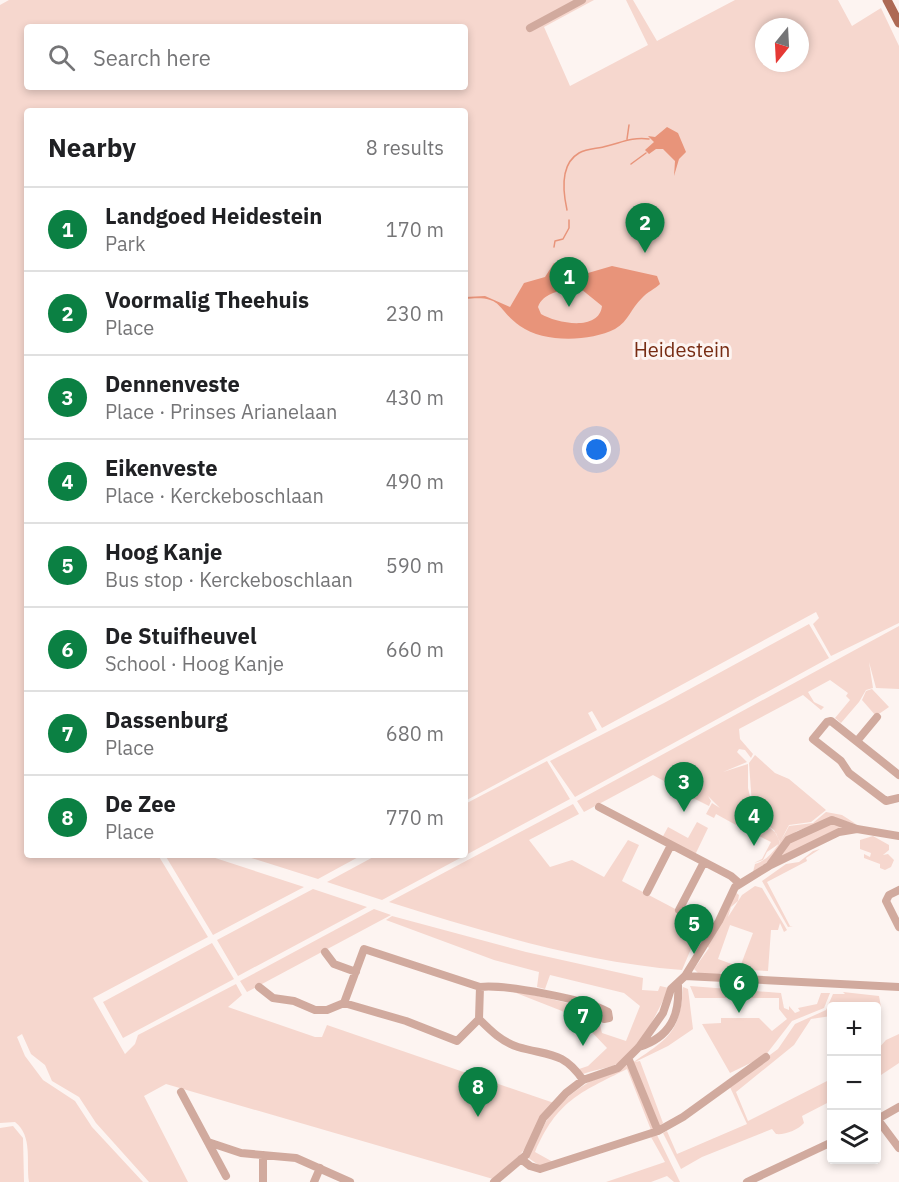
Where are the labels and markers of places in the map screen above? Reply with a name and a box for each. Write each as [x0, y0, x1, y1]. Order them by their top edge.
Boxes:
pin: 2 [626, 204, 664, 253]
pin: 1 [550, 258, 588, 307]
pin: 3 [664, 762, 704, 812]
pin: 4 [734, 796, 774, 846]
pin: 5 [674, 904, 714, 954]
pin: 6 [720, 964, 758, 1013]
pin: 7 [564, 996, 602, 1046]
pin: 8 [458, 1068, 498, 1117]

